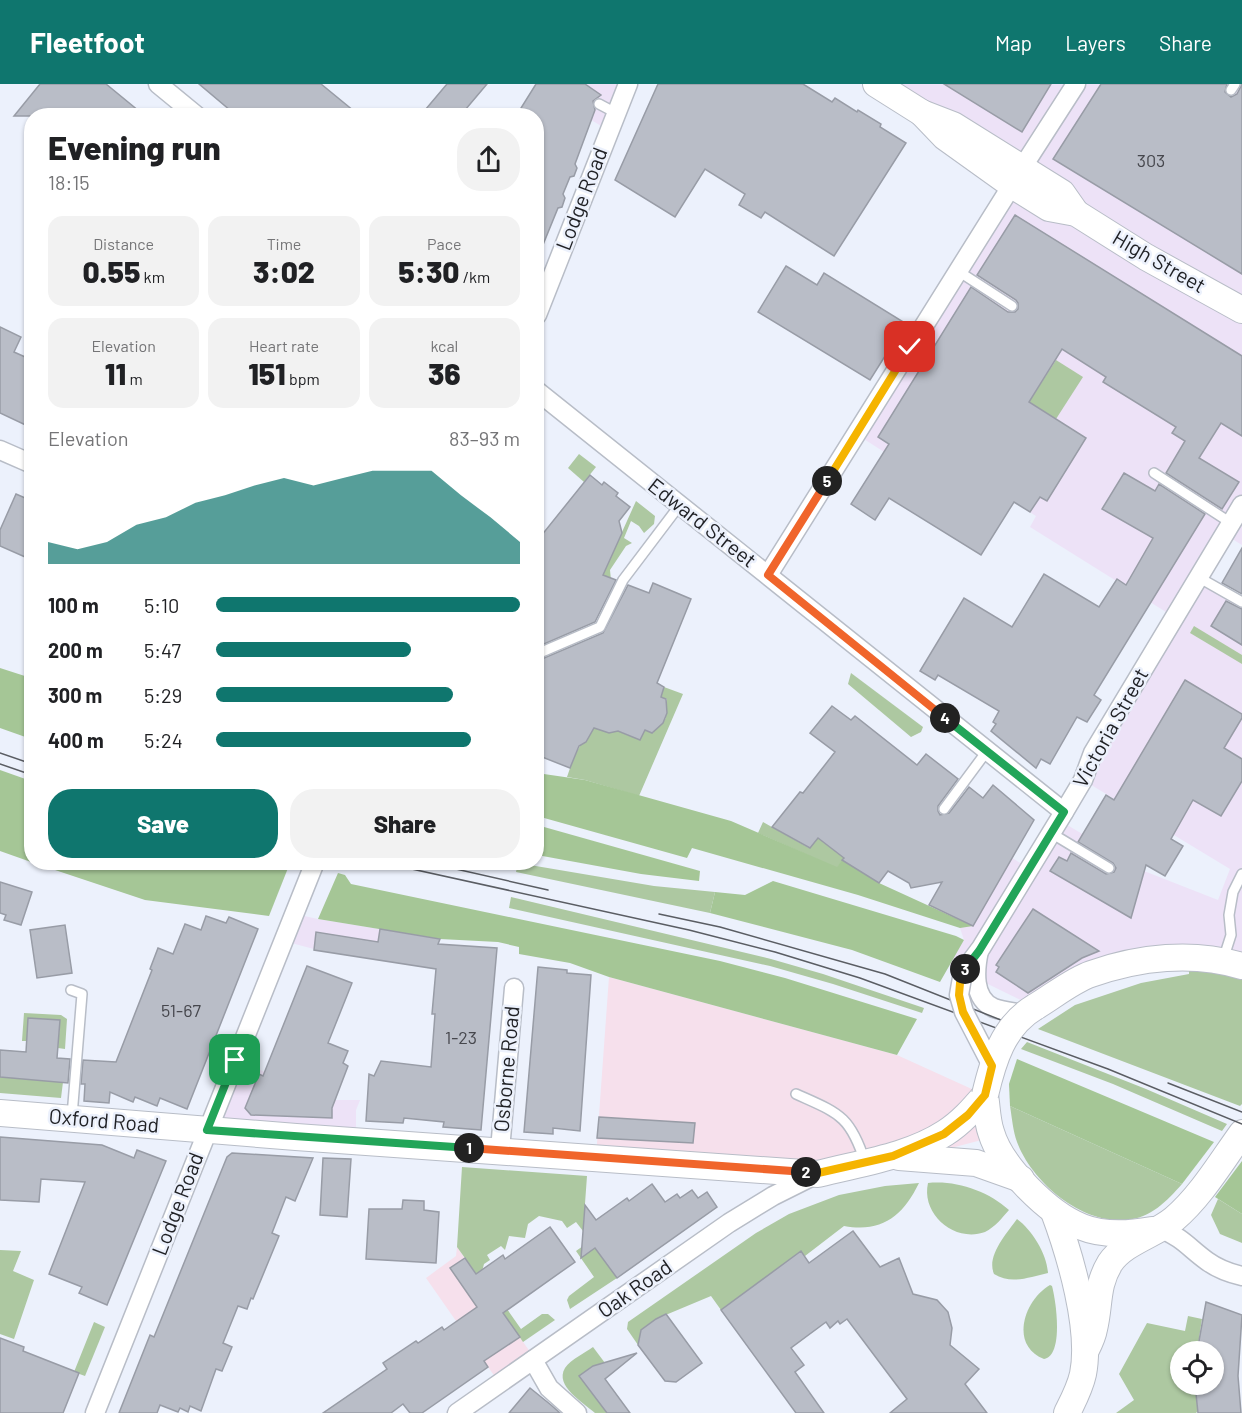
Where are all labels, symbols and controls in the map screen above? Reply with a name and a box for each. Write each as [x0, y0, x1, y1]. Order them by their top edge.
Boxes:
text: Fleetfoot [30, 25, 145, 59]
text: Map [995, 30, 1032, 55]
text: Layers [1065, 30, 1126, 55]
text: Share [1159, 30, 1212, 55]
text: Evening run [48, 127, 221, 167]
button: share [457, 128, 520, 191]
street label: Lodge Road [550, 144, 612, 253]
house number: 303 [1137, 149, 1165, 171]
text: 18:15 [48, 170, 89, 194]
street label: High Street [1109, 224, 1211, 297]
text: Distance [93, 234, 154, 253]
text: Time [267, 234, 301, 253]
text: Pace [427, 234, 462, 253]
text: 0.55 [82, 253, 140, 289]
text: 3:02 [253, 253, 315, 289]
text: 5:30 [398, 253, 459, 289]
text: km [140, 267, 165, 286]
text: /km [459, 267, 490, 286]
pin [884, 321, 935, 372]
icon: check [893, 330, 926, 363]
text: Elevation [91, 336, 156, 355]
text: Heart rate [249, 336, 319, 355]
text: kcal [430, 336, 458, 355]
text: 11 [105, 355, 126, 391]
text: 151 [248, 355, 286, 391]
text: 36 [428, 355, 461, 391]
text: m [126, 369, 143, 388]
text: bpm [286, 369, 320, 388]
text: Elevation [48, 426, 129, 450]
text: 83–93 m [449, 426, 520, 450]
pin: 5 [812, 466, 842, 496]
text: 5 [823, 471, 831, 490]
street label: Edward Street [644, 472, 762, 572]
text: 100 m [48, 593, 99, 617]
text: 5:10 [144, 593, 179, 617]
text: 200 m [48, 638, 103, 662]
text: 5:47 [144, 638, 181, 662]
street label: Victoria Street [1067, 663, 1153, 791]
text: 300 m [48, 683, 102, 707]
text: 5:29 [144, 683, 182, 707]
pin: 4 [930, 703, 960, 733]
text: 4 [940, 708, 950, 727]
text: 400 m [48, 728, 104, 752]
text: 5:24 [144, 728, 183, 752]
button: Save [48, 789, 278, 858]
button: Share [290, 789, 520, 858]
pin: 3 [950, 954, 980, 984]
text: 3 [961, 959, 969, 978]
house number: 51-67 [161, 999, 201, 1021]
street label: Osborne Road [488, 1005, 523, 1133]
house number: 1-23 [445, 1026, 477, 1048]
pin [209, 1034, 260, 1085]
icon: arrive [218, 1043, 251, 1076]
street label: Oxford Road [48, 1102, 160, 1137]
pin: 1 [454, 1133, 484, 1163]
text: 1 [466, 1138, 472, 1157]
street label: Lodge Road [146, 1149, 208, 1258]
pin: 2 [791, 1157, 821, 1187]
text: 2 [802, 1162, 810, 1181]
street label: Oak Road [592, 1253, 676, 1322]
map controls [1170, 1341, 1224, 1395]
button: locate [1170, 1341, 1224, 1395]

